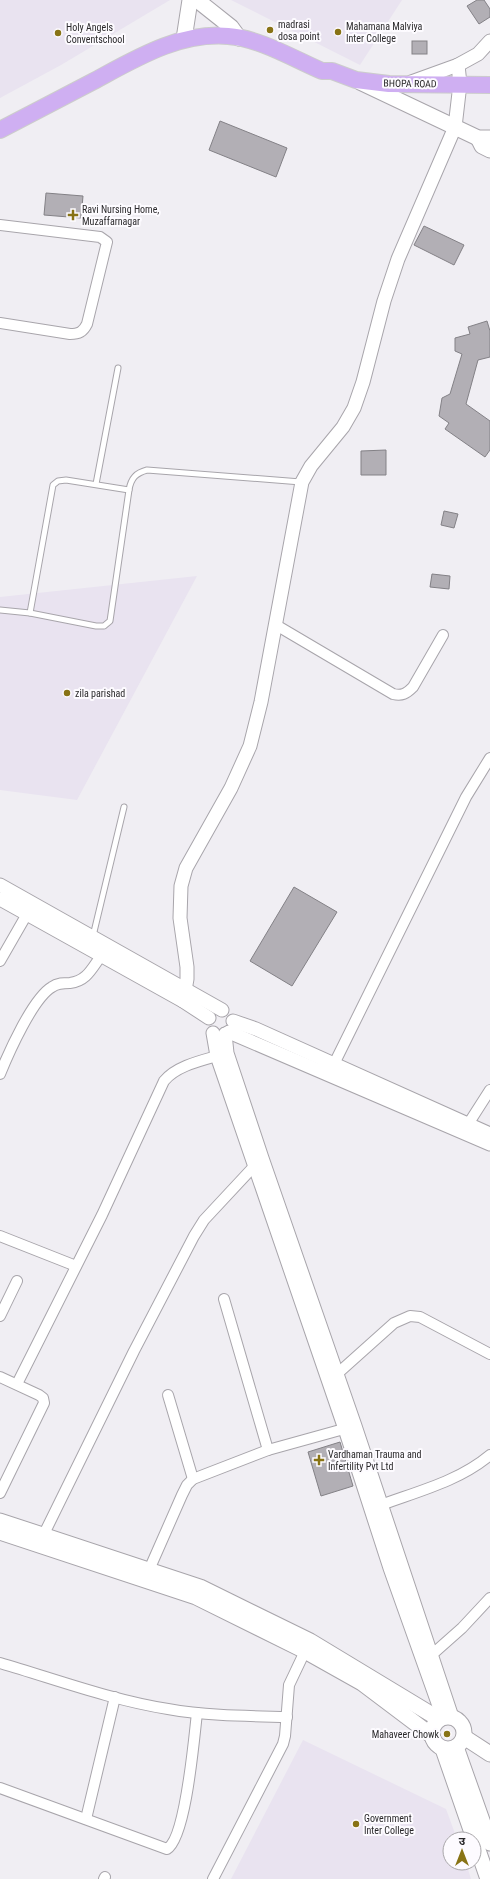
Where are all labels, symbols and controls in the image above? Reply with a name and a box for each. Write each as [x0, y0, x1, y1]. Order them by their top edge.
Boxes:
place label: madrasi dosa point [278, 19, 320, 42]
place label: Mahamana Malviya Inter College [346, 21, 423, 44]
place label: Holy Angels Conventschool [66, 22, 125, 45]
marker: madrasi dosa point [265, 25, 275, 35]
marker: Mahamana Malviya Inter College [333, 27, 343, 37]
marker: Holy Angels Conventschool [53, 28, 63, 38]
street label: BHOPA ROAD [383, 78, 437, 89]
place label: Ravi Nursing Home, Muzaffarnagar [82, 204, 159, 227]
marker: Ravi Nursing Home, Muzaffarnagar [67, 209, 79, 221]
marker: zila parishad [62, 688, 72, 698]
place label: zila parishad [75, 688, 125, 699]
place label: Vardhaman Trauma and Infertility Pvt Ltd [328, 1449, 422, 1472]
marker: Vardhaman Trauma and Infertility Pvt Ltd [313, 1454, 325, 1466]
place label: Mahaveer Chowk [372, 1729, 439, 1740]
marker: Mahaveer Chowk [442, 1729, 452, 1739]
place label: Government Inter College [364, 1813, 414, 1836]
marker: Government Inter College [351, 1819, 361, 1829]
north arrow [442, 1831, 482, 1871]
text: उ [459, 1835, 466, 1848]

